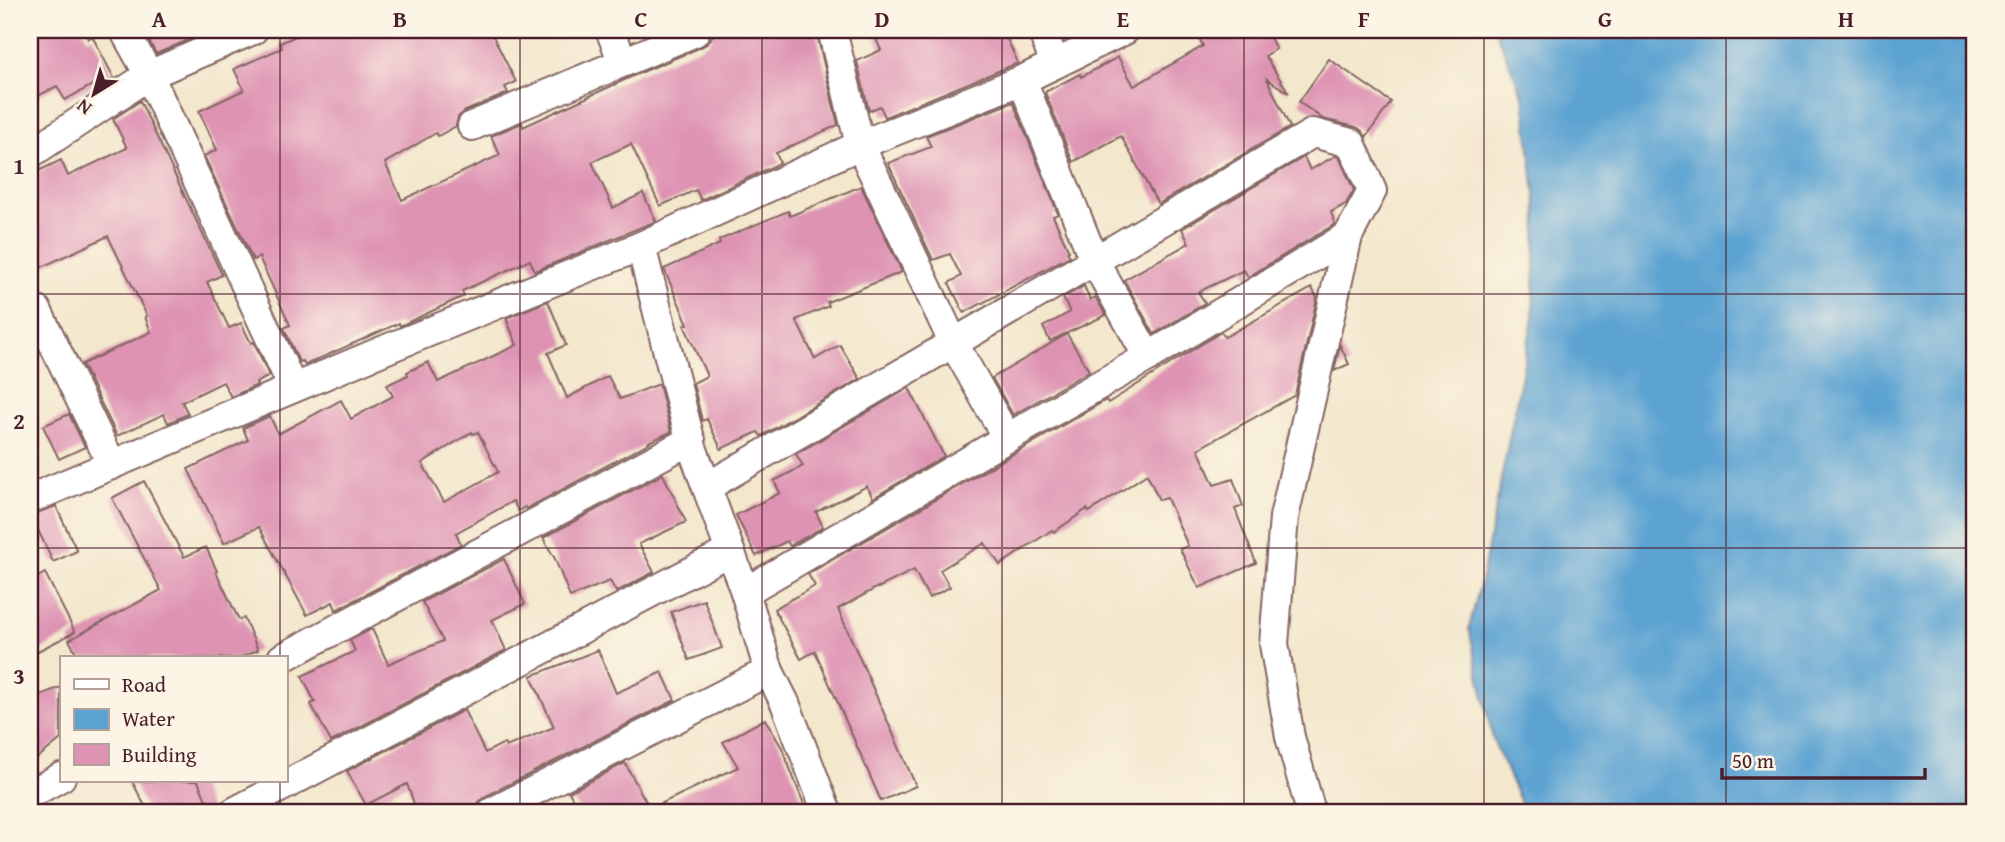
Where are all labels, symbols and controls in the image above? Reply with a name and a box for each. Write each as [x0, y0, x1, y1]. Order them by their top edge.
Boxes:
text: A [152, 2, 167, 35]
text: B [393, 2, 407, 35]
text: C [634, 2, 648, 35]
text: D [875, 2, 890, 35]
text: E [1117, 2, 1129, 35]
text: F [1358, 2, 1370, 35]
text: G [1598, 2, 1612, 35]
text: H [1838, 2, 1854, 35]
north arrow [60, 60, 130, 130]
text: N [70, 92, 97, 123]
text: 1 [13, 149, 25, 182]
text: 2 [13, 404, 25, 437]
legend [60, 656, 287, 782]
text: 3 [13, 659, 25, 692]
text: Road [122, 669, 167, 700]
text: Water [122, 703, 175, 734]
scale bar [1722, 737, 1924, 781]
text: Building [122, 739, 197, 770]
text: 50 m [1732, 745, 1774, 776]

